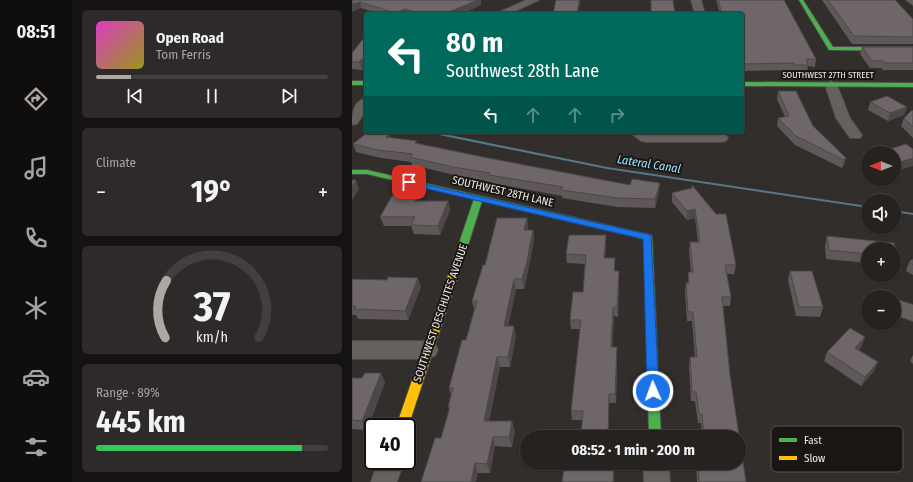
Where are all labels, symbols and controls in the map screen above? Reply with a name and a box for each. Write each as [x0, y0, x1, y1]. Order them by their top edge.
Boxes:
text: 08:51 [16, 21, 56, 43]
text: 80 m [446, 26, 503, 59]
icon: left [380, 28, 432, 80]
text: Open Road [156, 29, 224, 47]
text: Tom Ferris [156, 47, 211, 62]
text: Southwest 28th Lane [446, 60, 599, 82]
street label: SOUTHWEST 27TH STREET [782, 70, 875, 80]
icon: directions [22, 85, 50, 113]
icon: previous [124, 85, 146, 107]
icon: pause [201, 85, 223, 107]
icon: next [278, 85, 300, 107]
icon: left [480, 104, 502, 126]
icon: ahead [522, 104, 544, 126]
icon: ahead [564, 104, 586, 126]
icon: right [606, 104, 628, 126]
north arrow [861, 146, 901, 186]
map controls [861, 146, 901, 330]
water label: Lateral Canal [616, 152, 682, 176]
icon: music [22, 154, 50, 182]
text: Climate [96, 155, 136, 170]
pin [392, 165, 426, 199]
icon: arrive [398, 171, 420, 193]
street label: SOUTHWEST 28TH LANE [451, 173, 555, 209]
text: 19° [191, 174, 233, 210]
text: − [96, 179, 106, 206]
text: + [318, 179, 328, 206]
button: sound [861, 194, 901, 234]
icon: phone [22, 224, 50, 252]
street label: SOUTHWEST DESCHUTES AVENUE [411, 242, 470, 384]
button: + [861, 242, 901, 282]
text: 37 [192, 282, 231, 332]
button: − [861, 290, 901, 330]
icon: climate [22, 294, 50, 322]
text: km/h [196, 329, 228, 346]
icon: car [22, 363, 50, 391]
position arrow [632, 370, 674, 412]
text: Range · 89% [96, 385, 160, 400]
text: 445 km [96, 404, 186, 440]
speed limit sign: 40 [364, 418, 416, 470]
legend [771, 426, 903, 472]
icon: filters [22, 433, 50, 461]
text: Fast [804, 434, 822, 447]
text: 08:52 · 1 min · 200 m [571, 441, 695, 459]
text: Slow [804, 452, 825, 465]

